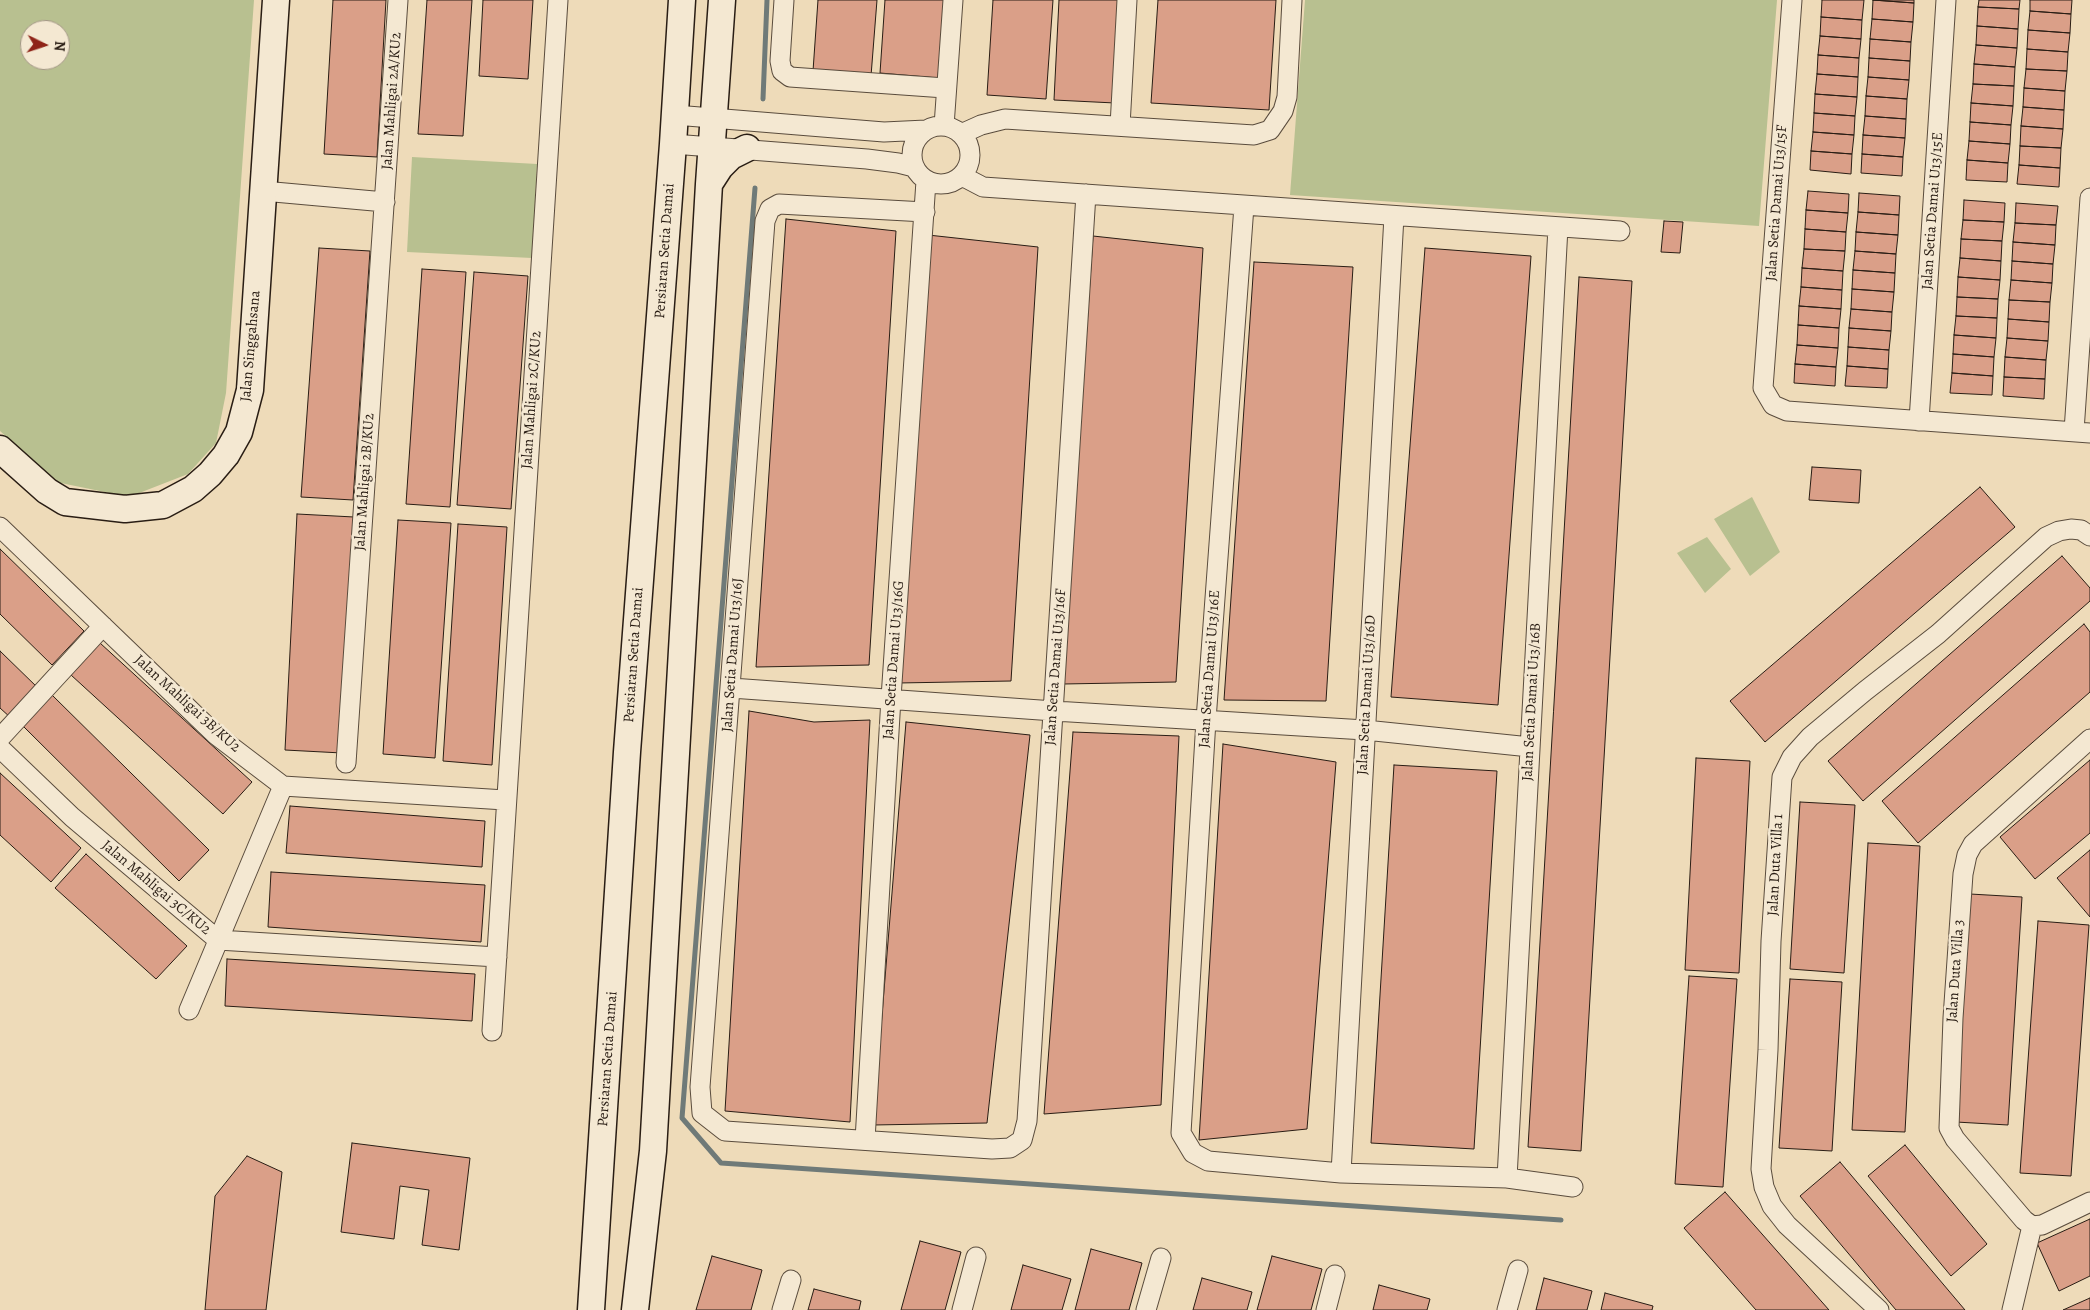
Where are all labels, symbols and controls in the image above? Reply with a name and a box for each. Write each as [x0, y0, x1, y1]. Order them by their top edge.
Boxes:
north arrow [20, 20, 70, 70]
street label: Jalan Mahligai 2A/KU2 [378, 32, 406, 170]
text: N [50, 40, 69, 52]
street label: Jalan Setia Damai U13/15F [1763, 124, 1791, 282]
street label: Jalan Setia Damai U13/15E [1919, 132, 1947, 290]
street label: Persiaran Setia Damai [651, 183, 679, 319]
street label: Jalan Singgahsana [237, 290, 265, 402]
street label: Jalan Mahligai 2C/KU2 [518, 330, 546, 470]
street label: Jalan Mahligai 2B/KU2 [351, 413, 379, 551]
street label: Jalan Setia Damai U13/16J [719, 577, 747, 733]
street label: Jalan Setia Damai U13/16G [879, 580, 909, 740]
street label: Persiaran Setia Damai [620, 587, 648, 723]
street label: Jalan Setia Damai U13/16F [1042, 588, 1070, 746]
street label: Jalan Setia Damai U13/16E [1195, 589, 1225, 749]
street label: Jalan Setia Damai U13/16D [1354, 615, 1380, 775]
street label: Jalan Setia Damai U13/16B [1519, 622, 1545, 782]
street label: Jalan Mahligai 3B/KU2 [130, 651, 244, 757]
street label: Jalan Duta Villa 1 [1764, 814, 1788, 916]
street label: Jalan Mahligai 3C/KU2 [98, 837, 214, 939]
street label: Jalan Duta Villa 3 [1943, 919, 1969, 1023]
street label: Persiaran Setia Damai [594, 991, 622, 1127]

